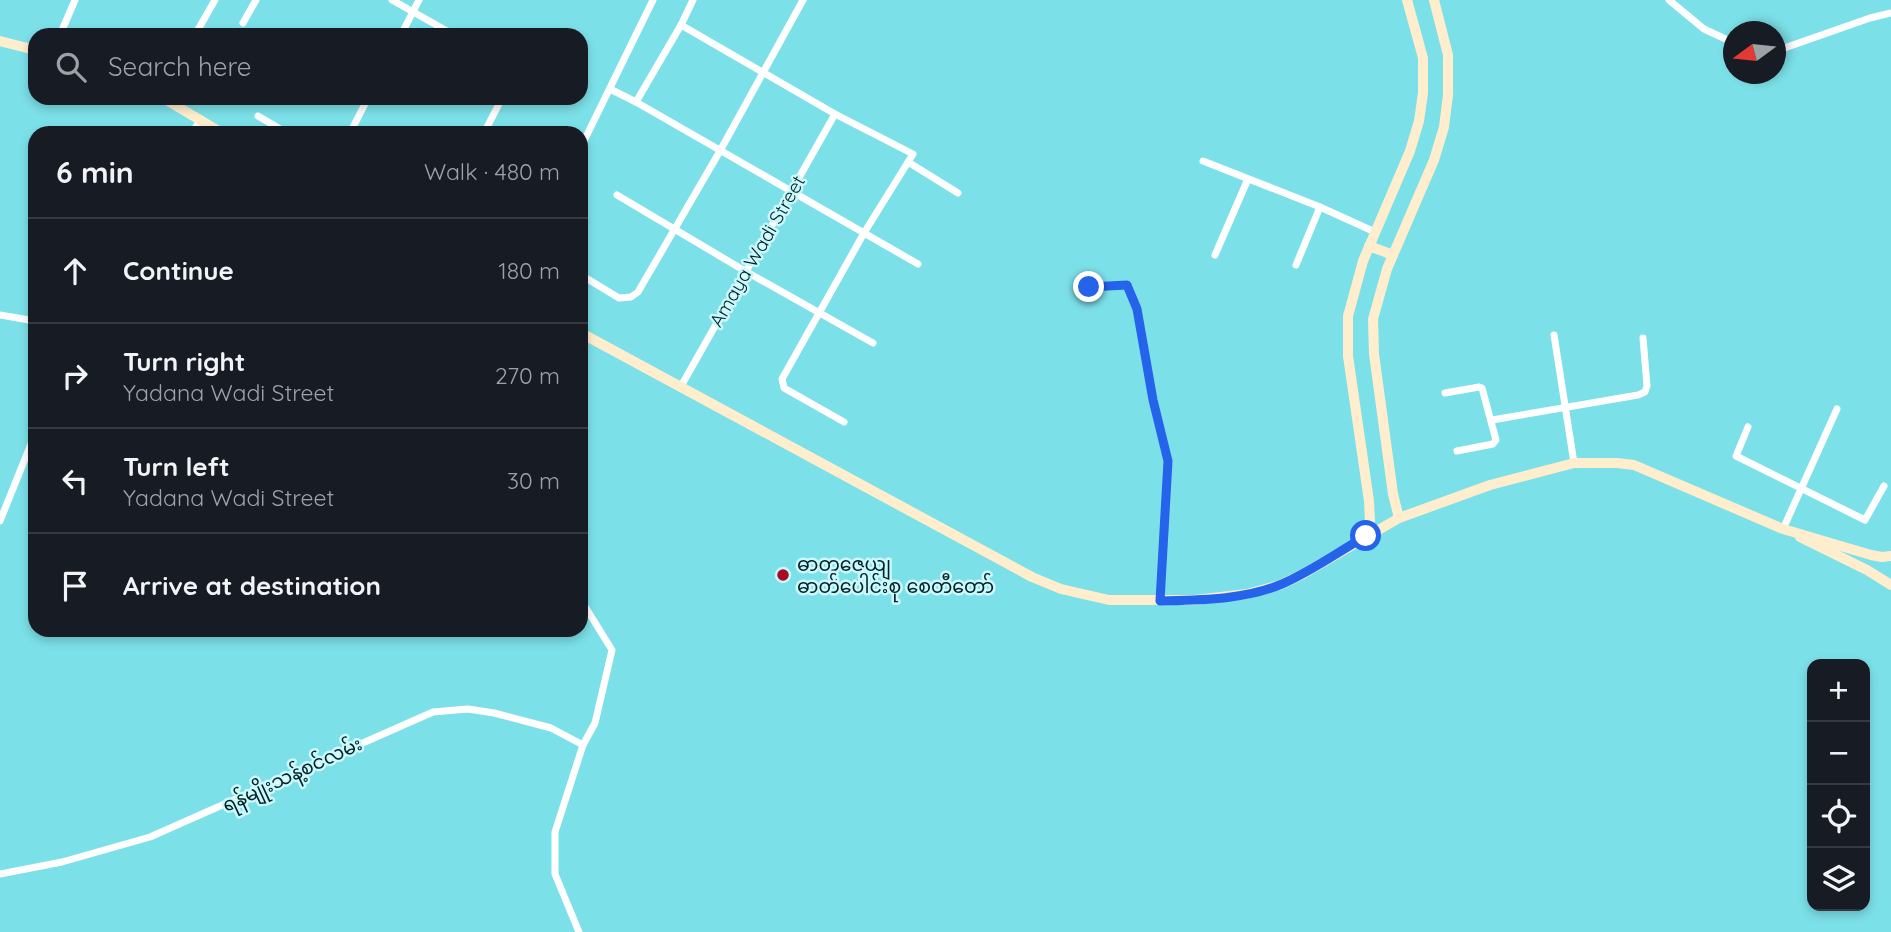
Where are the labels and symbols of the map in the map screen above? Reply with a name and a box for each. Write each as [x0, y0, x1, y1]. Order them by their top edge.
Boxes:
north arrow [1723, 21, 1786, 84]
street label: Amaya Wadi Street [704, 171, 810, 331]
route end [1073, 271, 1104, 302]
route start [1350, 520, 1381, 551]
place label: ဓာတုဇေယျ ဓာတ်ပေါင်းစု စေတီတော် [797, 552, 994, 603]
marker: ဓာတုဇေယျ ဓာတ်ပေါင်းစု စေတီတော် [775, 567, 791, 583]
street label: ရန်မျိုးသန့်စင်လမ်း [217, 729, 367, 820]

